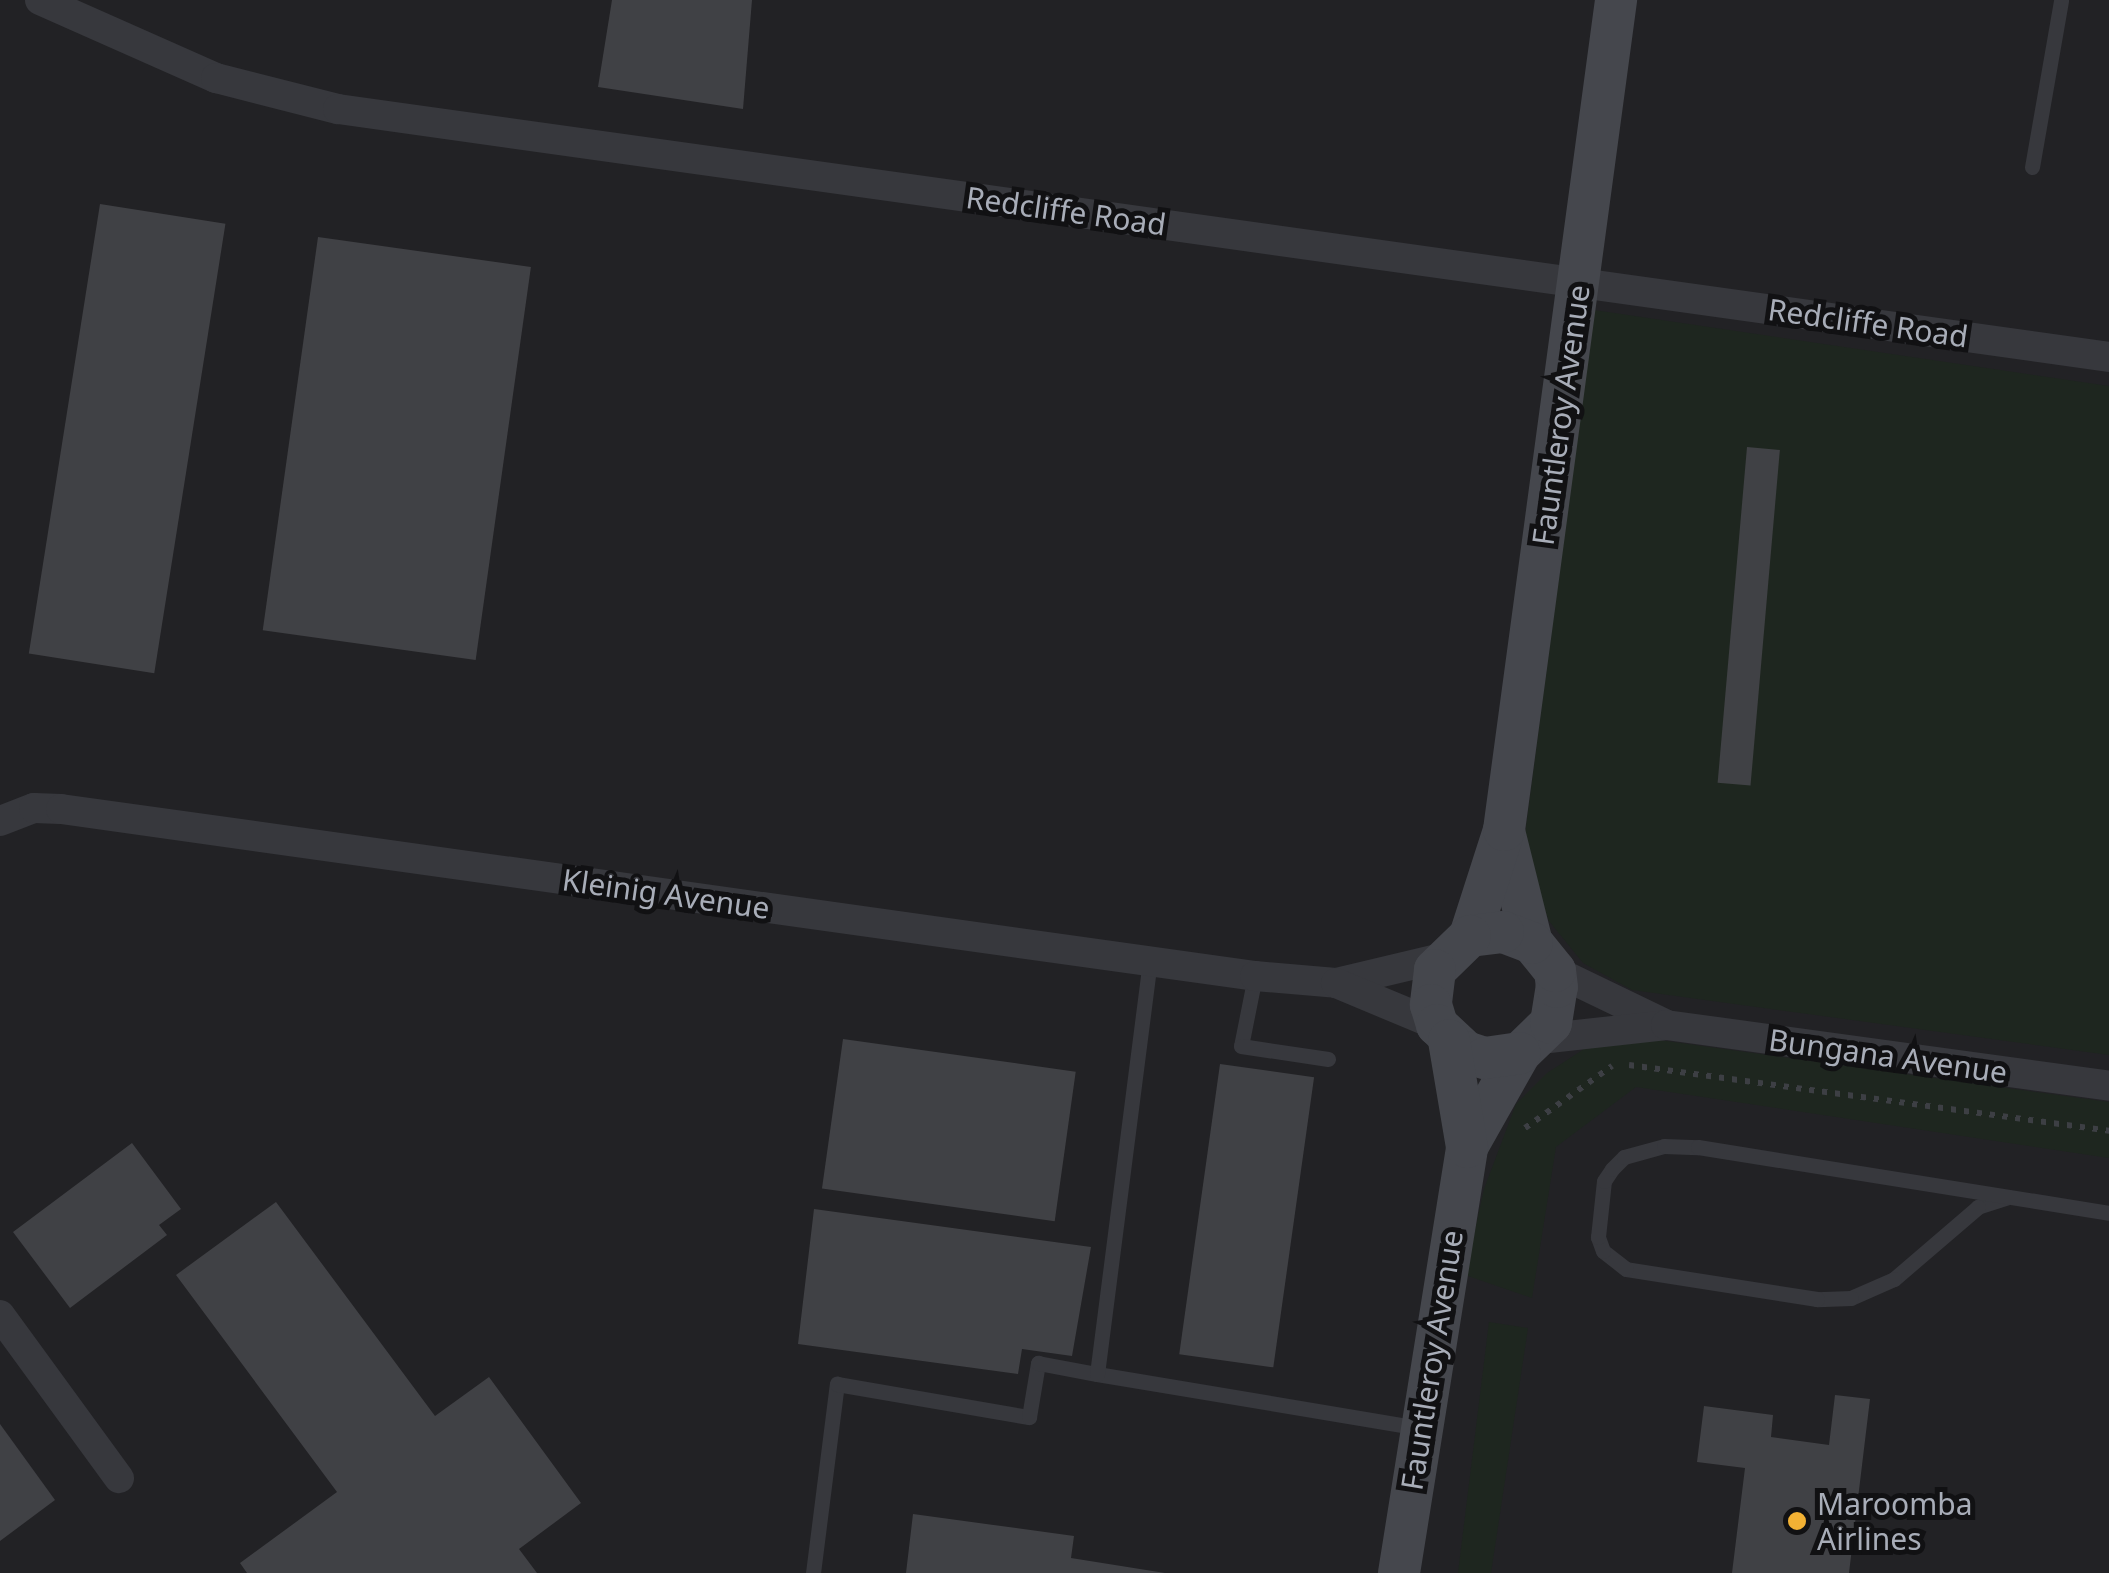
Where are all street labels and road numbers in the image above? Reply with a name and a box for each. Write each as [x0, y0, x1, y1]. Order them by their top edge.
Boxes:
street label: Redcliffe Road [964, 179, 1168, 243]
street label: Fauntleroy Avenue [1525, 282, 1597, 548]
street label: Redcliffe Road [1766, 291, 1970, 355]
street label: Kleinig Avenue [560, 862, 772, 926]
street label: Bungana Avenue [1766, 1021, 2010, 1091]
street label: Fauntleroy Avenue [1394, 1227, 1470, 1493]

